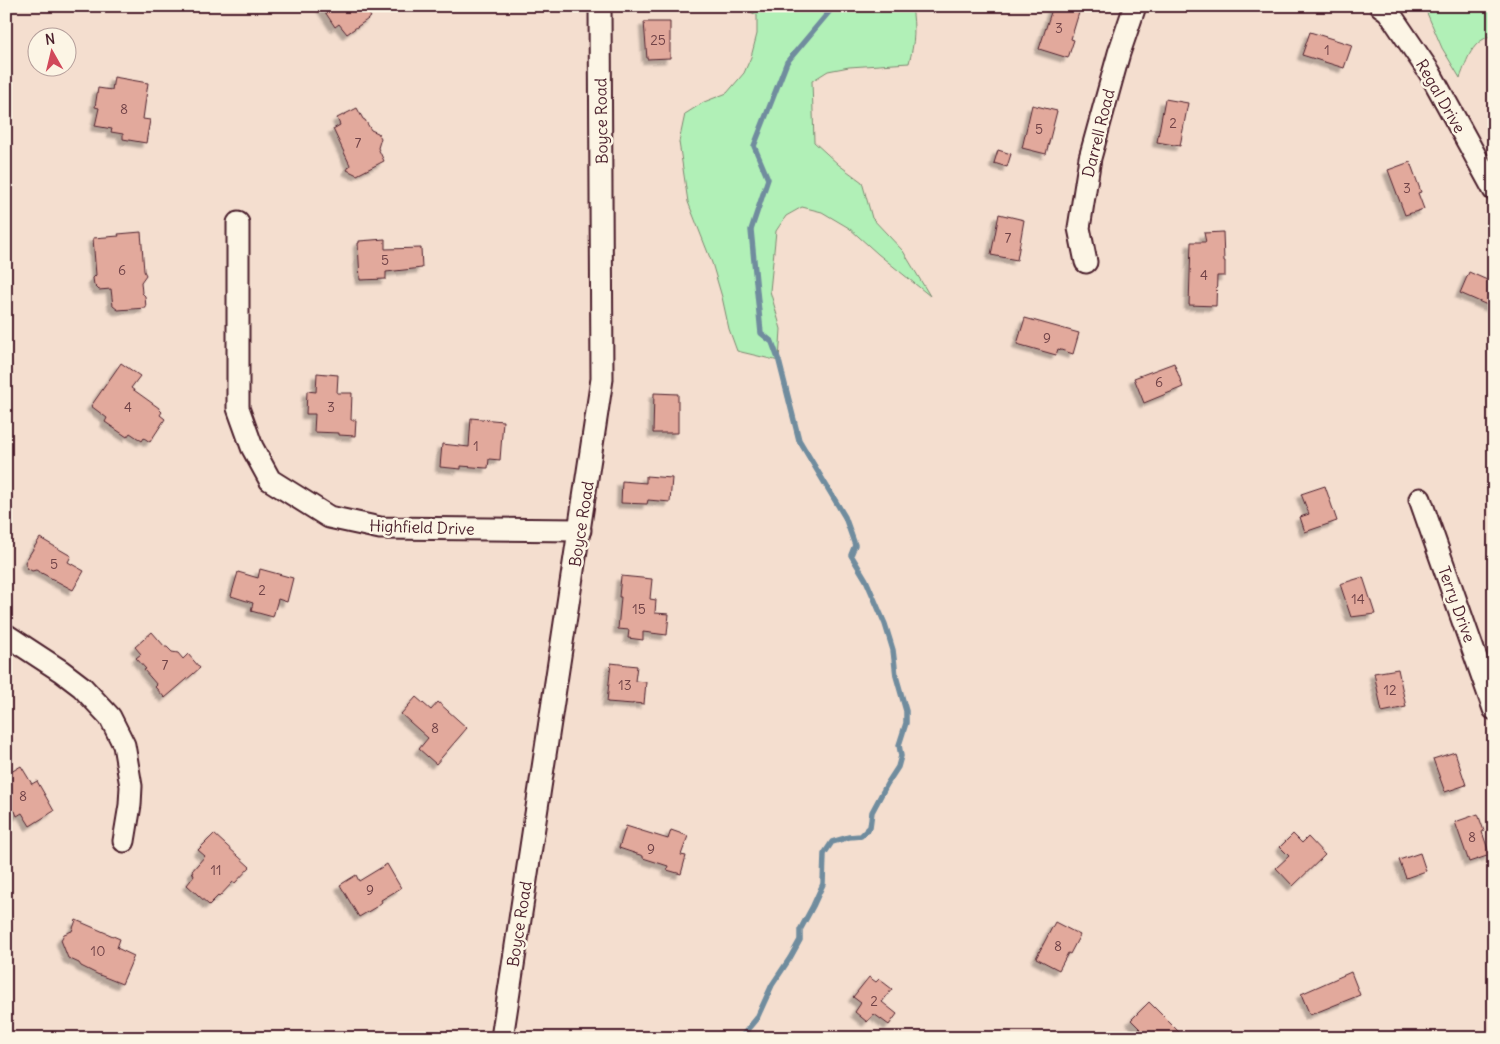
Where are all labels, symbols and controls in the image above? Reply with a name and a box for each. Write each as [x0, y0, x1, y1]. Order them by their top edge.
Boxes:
house number: 3 [1055, 19, 1063, 37]
north arrow [28, 28, 78, 78]
text: N [44, 30, 56, 49]
house number: 25 [650, 31, 666, 49]
house number: 1 [1324, 41, 1330, 59]
street label: Regal Drive [1412, 56, 1470, 136]
street label: Boyce Road [590, 78, 612, 164]
street label: Darrell Road [1077, 87, 1119, 179]
house number: 8 [120, 100, 128, 118]
house number: 2 [1169, 114, 1177, 132]
house number: 5 [1035, 120, 1043, 138]
house number: 7 [355, 134, 362, 152]
house number: 3 [1403, 179, 1411, 197]
house number: 7 [1005, 229, 1012, 247]
house number: 5 [381, 251, 389, 269]
house number: 6 [118, 261, 126, 279]
house number: 4 [1200, 266, 1208, 284]
house number: 9 [1043, 329, 1051, 347]
house number: 6 [1155, 373, 1163, 391]
house number: 4 [124, 398, 132, 416]
house number: 3 [327, 398, 335, 416]
house number: 1 [473, 437, 479, 455]
street label: Boyce Road [564, 480, 598, 568]
street label: Highfield Drive [369, 515, 475, 539]
house number: 5 [50, 555, 58, 573]
street label: Terry Drive [1434, 563, 1480, 645]
house number: 2 [258, 581, 266, 599]
house number: 14 [1351, 590, 1365, 608]
house number: 15 [632, 600, 646, 618]
house number: 7 [162, 656, 169, 674]
house number: 13 [618, 676, 632, 694]
house number: 12 [1383, 681, 1397, 699]
house number: 8 [431, 719, 439, 737]
house number: 8 [19, 787, 27, 805]
house number: 8 [1468, 828, 1476, 846]
house number: 9 [647, 840, 655, 858]
house number: 11 [210, 861, 222, 879]
street label: Boyce Road [502, 880, 536, 968]
house number: 9 [366, 881, 374, 899]
house number: 8 [1054, 937, 1062, 955]
house number: 10 [91, 942, 105, 960]
house number: 2 [870, 992, 878, 1010]

